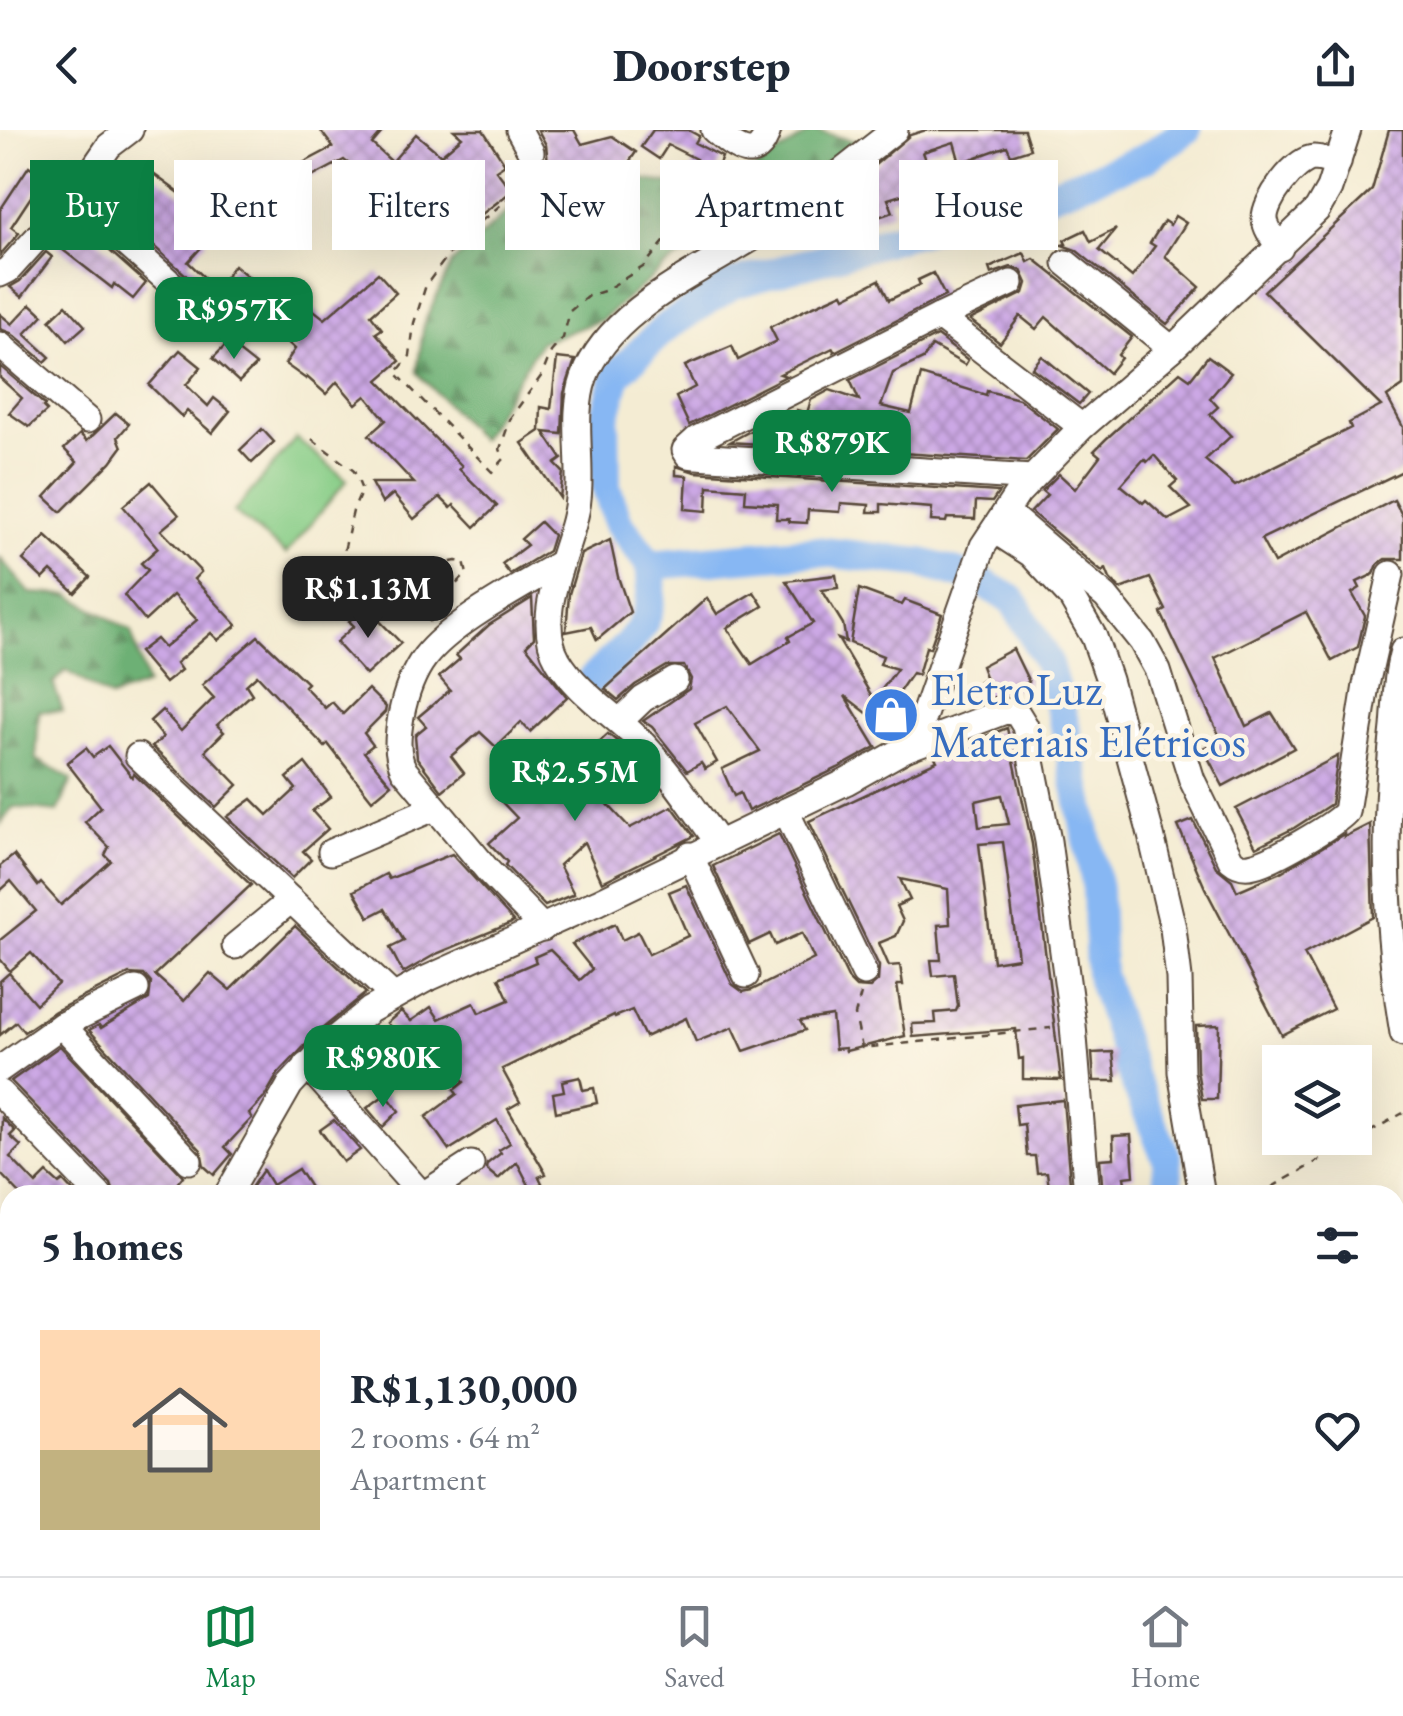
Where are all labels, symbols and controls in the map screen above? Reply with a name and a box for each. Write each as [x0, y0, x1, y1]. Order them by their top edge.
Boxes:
text: Doorstep [613, 36, 790, 94]
icon: back [40, 38, 95, 93]
icon: share [1308, 38, 1363, 93]
chip: Buy [30, 160, 154, 250]
chip: Rent [174, 160, 312, 250]
chip: Filters [332, 160, 485, 250]
chip: New [505, 160, 640, 250]
chip: Apartment [660, 160, 879, 250]
chip: House [899, 160, 1058, 250]
pin: R$957K [153, 277, 315, 362]
text: R$957K [177, 288, 291, 330]
pin: R$879K [751, 410, 913, 495]
text: R$879K [775, 421, 889, 463]
pin: R$1.13M [276, 556, 460, 641]
text: R$1.13M [304, 567, 432, 609]
place label: EletroLuz Materiais Elétricos [930, 660, 1246, 770]
shop icon: EletroLuz Materiais Elétricos [861, 685, 921, 745]
pin: R$2.55M [483, 739, 667, 824]
text: R$2.55M [511, 750, 639, 792]
pin: R$980K [302, 1025, 464, 1110]
text: R$980K [326, 1036, 440, 1078]
map controls [1262, 1045, 1372, 1155]
button: layers [1262, 1045, 1372, 1155]
text: 5 homes [40, 1218, 183, 1273]
icon: filters [1310, 1218, 1365, 1273]
text: R$1,130,000 [350, 1361, 578, 1416]
icon: home [120, 1370, 240, 1490]
icon: heart [1310, 1403, 1365, 1458]
text: 2 rooms · 64 m² [350, 1416, 540, 1458]
text: Apartment [350, 1458, 486, 1500]
tab: Map [203, 1599, 258, 1695]
tab: Saved [664, 1599, 724, 1695]
tab: Home [1131, 1599, 1200, 1695]

